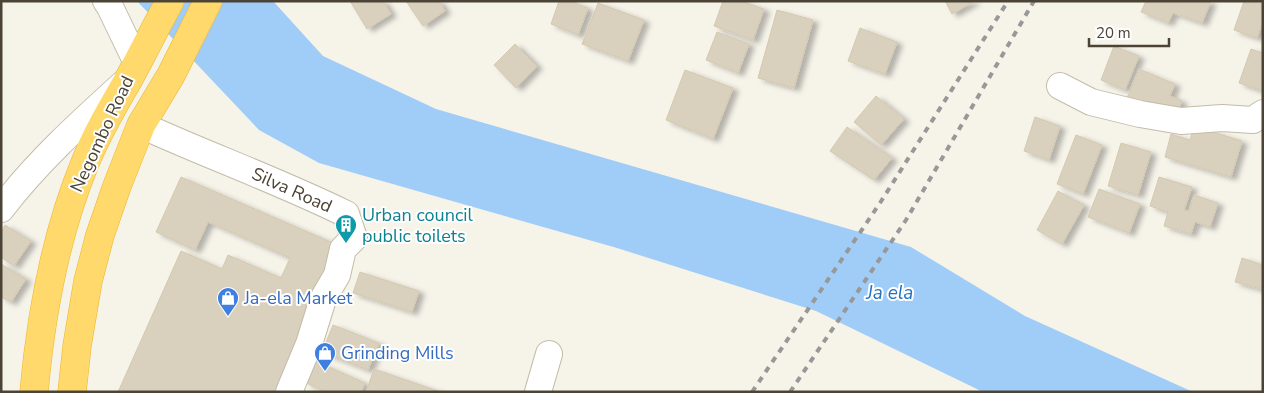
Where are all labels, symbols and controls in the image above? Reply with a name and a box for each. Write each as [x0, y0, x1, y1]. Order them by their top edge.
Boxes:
scale bar [1089, 15, 1169, 47]
text: 20 m [1096, 23, 1131, 43]
street label: Negombo Road [65, 72, 139, 196]
street label: Silva Road [248, 162, 336, 218]
place label: Urban council public toilets [362, 203, 473, 248]
building icon: Urban council public toilets [334, 213, 358, 244]
water label: Ja ela [866, 280, 913, 306]
shop icon: Ja-ela Market [216, 286, 240, 317]
place label: Ja-ela Market [243, 286, 353, 310]
shop icon: Grinding Mills [313, 341, 337, 372]
place label: Grinding Mills [341, 341, 454, 365]

